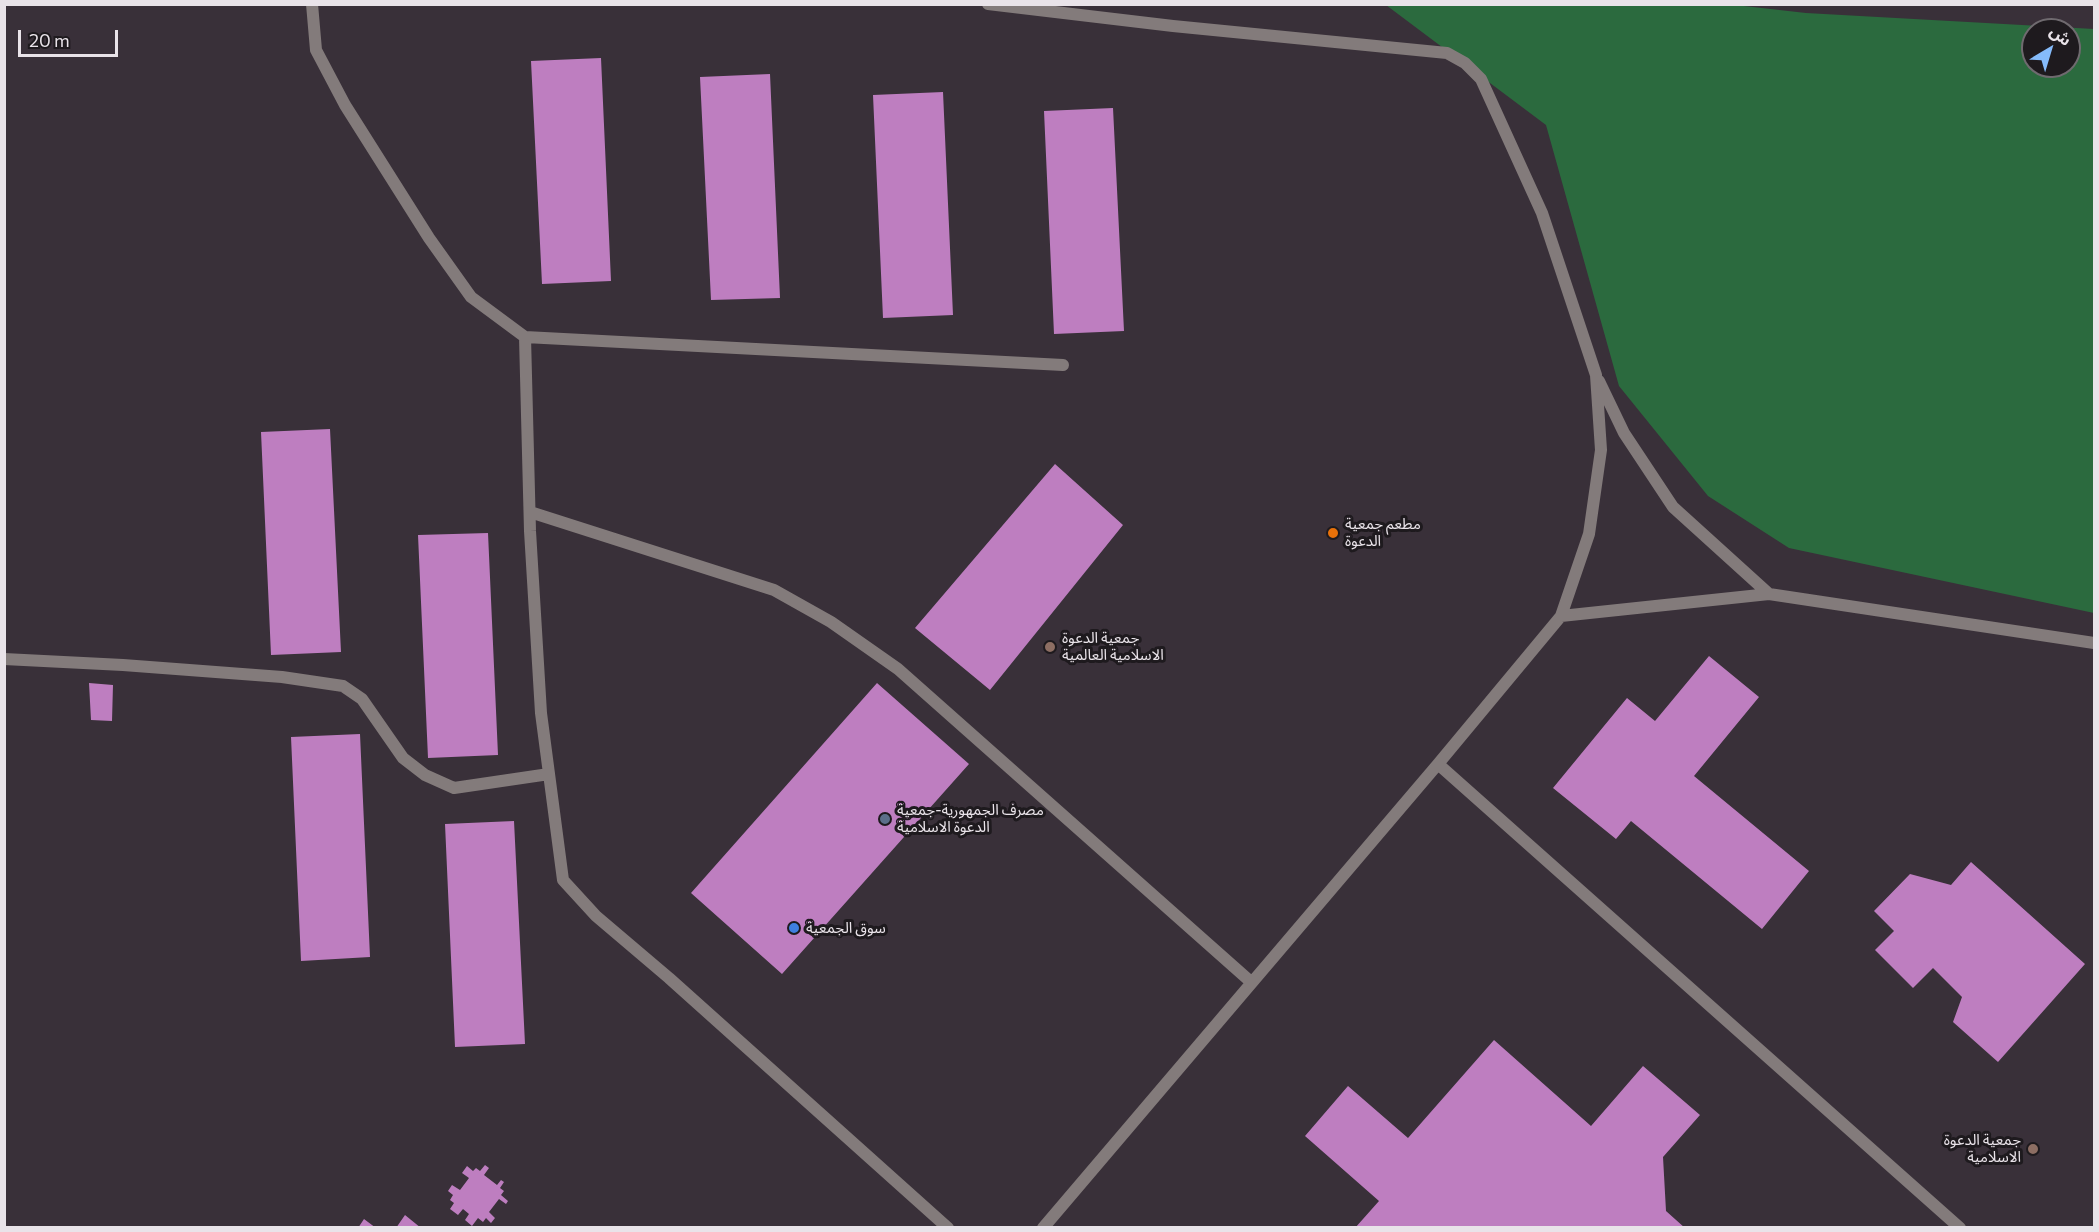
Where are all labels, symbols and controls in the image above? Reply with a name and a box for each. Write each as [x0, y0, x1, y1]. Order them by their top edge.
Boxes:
scale bar [21, 18, 122, 56]
north arrow [2021, 18, 2081, 78]
text: ش [2047, 21, 2076, 49]
text: 20 m [29, 29, 70, 51]
place label: مطعم جمعية الدعوة [1345, 515, 1421, 550]
marker: مطعم جمعية الدعوة [1326, 526, 1340, 540]
place label: جمعية الدعوة الاسلامية العالمية [1062, 629, 1164, 664]
marker: جمعية الدعوة الاسلامية العالمية [1043, 640, 1057, 654]
place label: مصرف الجمهورية-جمعية الدعوة الاسلامية [897, 801, 1044, 836]
marker: مصرف الجمهورية-جمعية الدعوة الاسلامية [878, 812, 892, 826]
place label: سوق الجمعية [806, 919, 886, 937]
marker: سوق الجمعية [787, 921, 801, 935]
place label: جمعية الدعوة الاسلامية [1944, 1131, 2021, 1166]
marker: جمعية الدعوة الاسلامية [2026, 1142, 2040, 1156]

